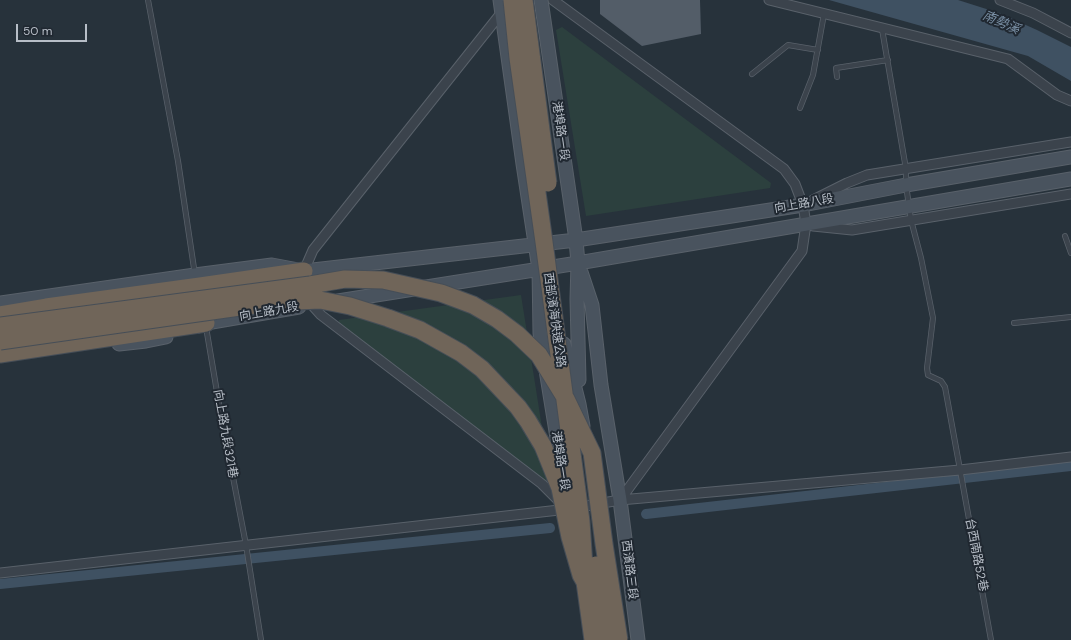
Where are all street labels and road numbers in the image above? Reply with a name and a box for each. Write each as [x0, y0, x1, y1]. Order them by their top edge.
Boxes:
street label: 港埠路一段 [549, 100, 571, 162]
street label: 向上路八段 [773, 192, 835, 216]
street label: 西部濱海快速公路 [540, 271, 568, 369]
street label: 向上路九段 [238, 300, 300, 324]
street label: 向上路九段321巷 [210, 389, 240, 479]
street label: 港埠路一段 [548, 430, 572, 492]
street label: 台西南路52巷 [962, 517, 990, 593]
street label: 西濱路三段 [618, 539, 640, 601]

